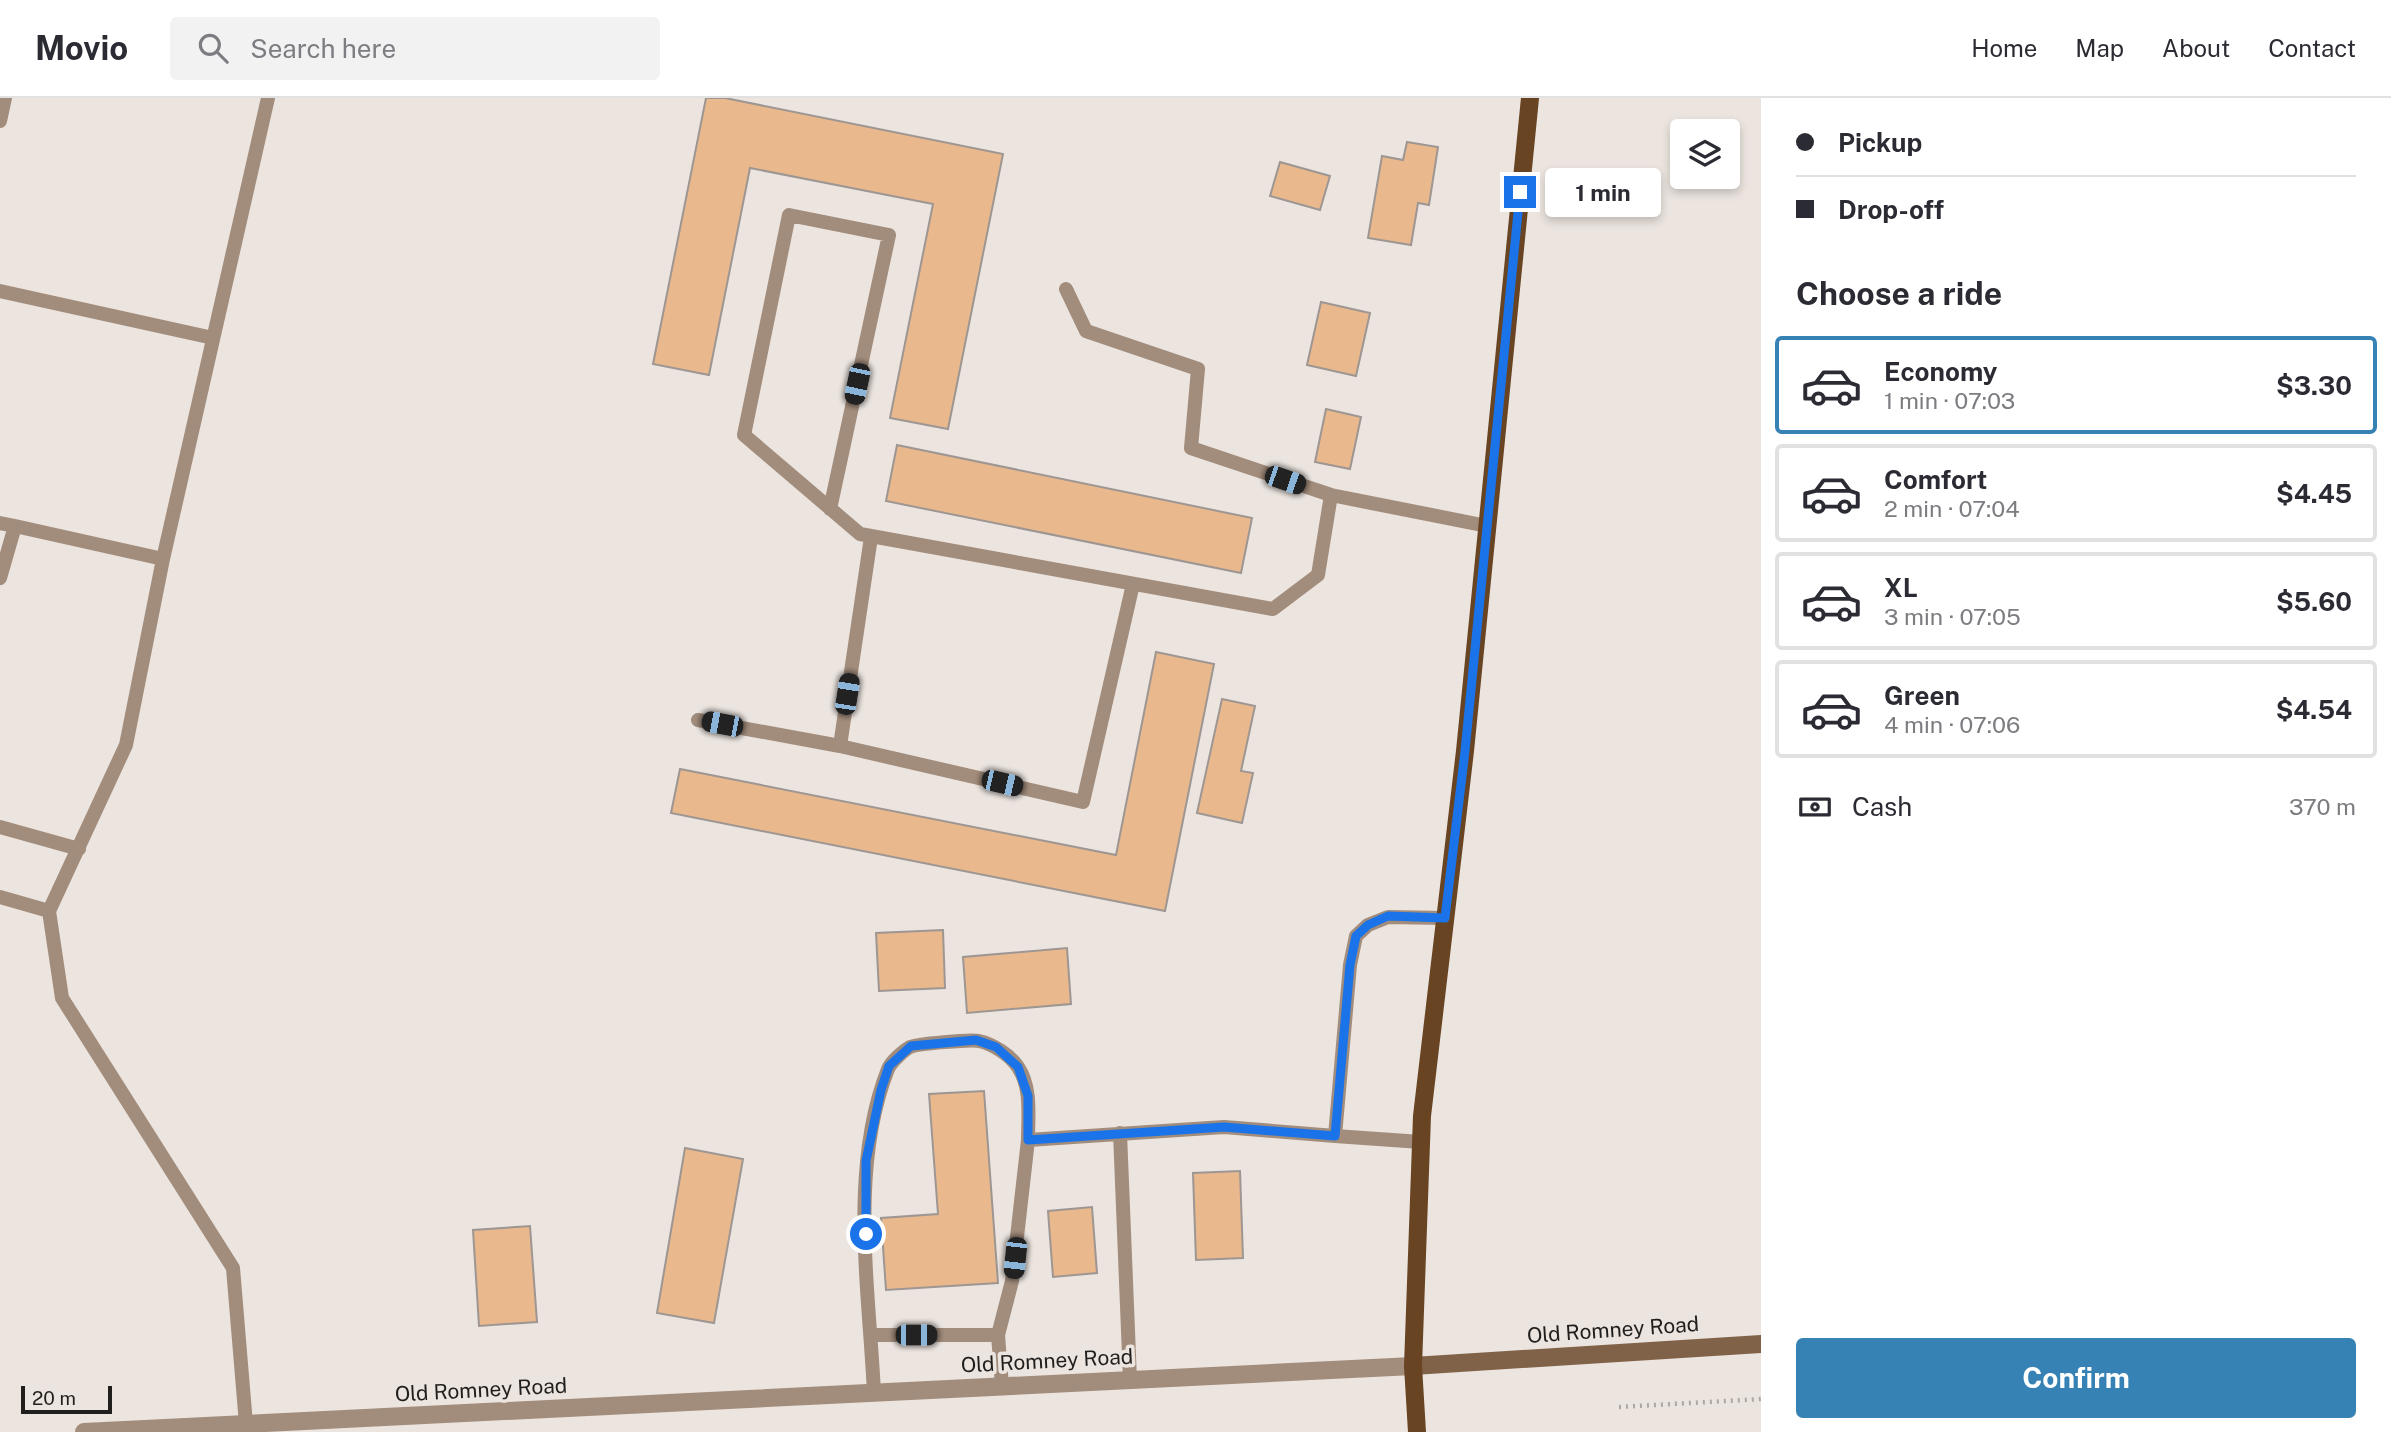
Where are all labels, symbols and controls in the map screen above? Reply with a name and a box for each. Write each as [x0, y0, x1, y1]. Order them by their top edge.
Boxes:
search box [170, 17, 660, 80]
text: Movio [35, 29, 128, 67]
icon: search [194, 29, 232, 67]
text: Search here [250, 33, 396, 64]
text: Home [1971, 34, 2037, 62]
text: Map [2075, 34, 2124, 62]
text: About [2162, 34, 2230, 62]
text: Contact [2268, 34, 2356, 62]
map controls [1670, 119, 1740, 189]
button: layers [1670, 119, 1740, 189]
text: Pickup [1838, 127, 1922, 158]
callout: 1 min [1544, 168, 1660, 217]
route end [1504, 176, 1536, 208]
text: 1 min [1575, 179, 1631, 206]
text: Drop-off [1838, 194, 1944, 225]
text: Choose a ride [1796, 275, 2002, 312]
icon: car [1800, 354, 1863, 417]
text: Economy [1884, 356, 1997, 387]
car [843, 361, 872, 407]
text: $3.30 [2276, 370, 2352, 401]
text: 1 min · 07:03 [1884, 387, 2015, 414]
icon: car [1800, 462, 1863, 525]
car [1262, 463, 1309, 497]
text: Comfort [1884, 464, 1987, 495]
text: $4.45 [2276, 478, 2352, 509]
text: 2 min · 07:04 [1884, 495, 2020, 522]
icon: car [1800, 570, 1863, 633]
text: XL [1884, 572, 1918, 603]
text: $5.60 [2276, 586, 2352, 617]
text: 3 min · 07:05 [1884, 603, 2021, 630]
car [834, 672, 861, 716]
icon: car [1800, 678, 1863, 741]
text: Green [1884, 680, 1960, 711]
text: $4.54 [2276, 694, 2352, 725]
car [700, 710, 745, 738]
text: 4 min · 07:06 [1884, 711, 2020, 738]
car [980, 768, 1025, 798]
icon: cash [1796, 788, 1834, 826]
text: Cash [1852, 791, 1912, 822]
text: 370 m [2289, 793, 2356, 820]
route start [850, 1218, 882, 1250]
car [1003, 1236, 1028, 1280]
street label: Old Romney Road [1526, 1311, 1700, 1348]
car [896, 1325, 938, 1346]
button: Confirm [1796, 1338, 2356, 1418]
street label: Old Romney Road [960, 1344, 1134, 1377]
street label: Old Romney Road [394, 1373, 568, 1406]
scale bar [21, 1383, 112, 1415]
text: 20 m [32, 1387, 76, 1409]

